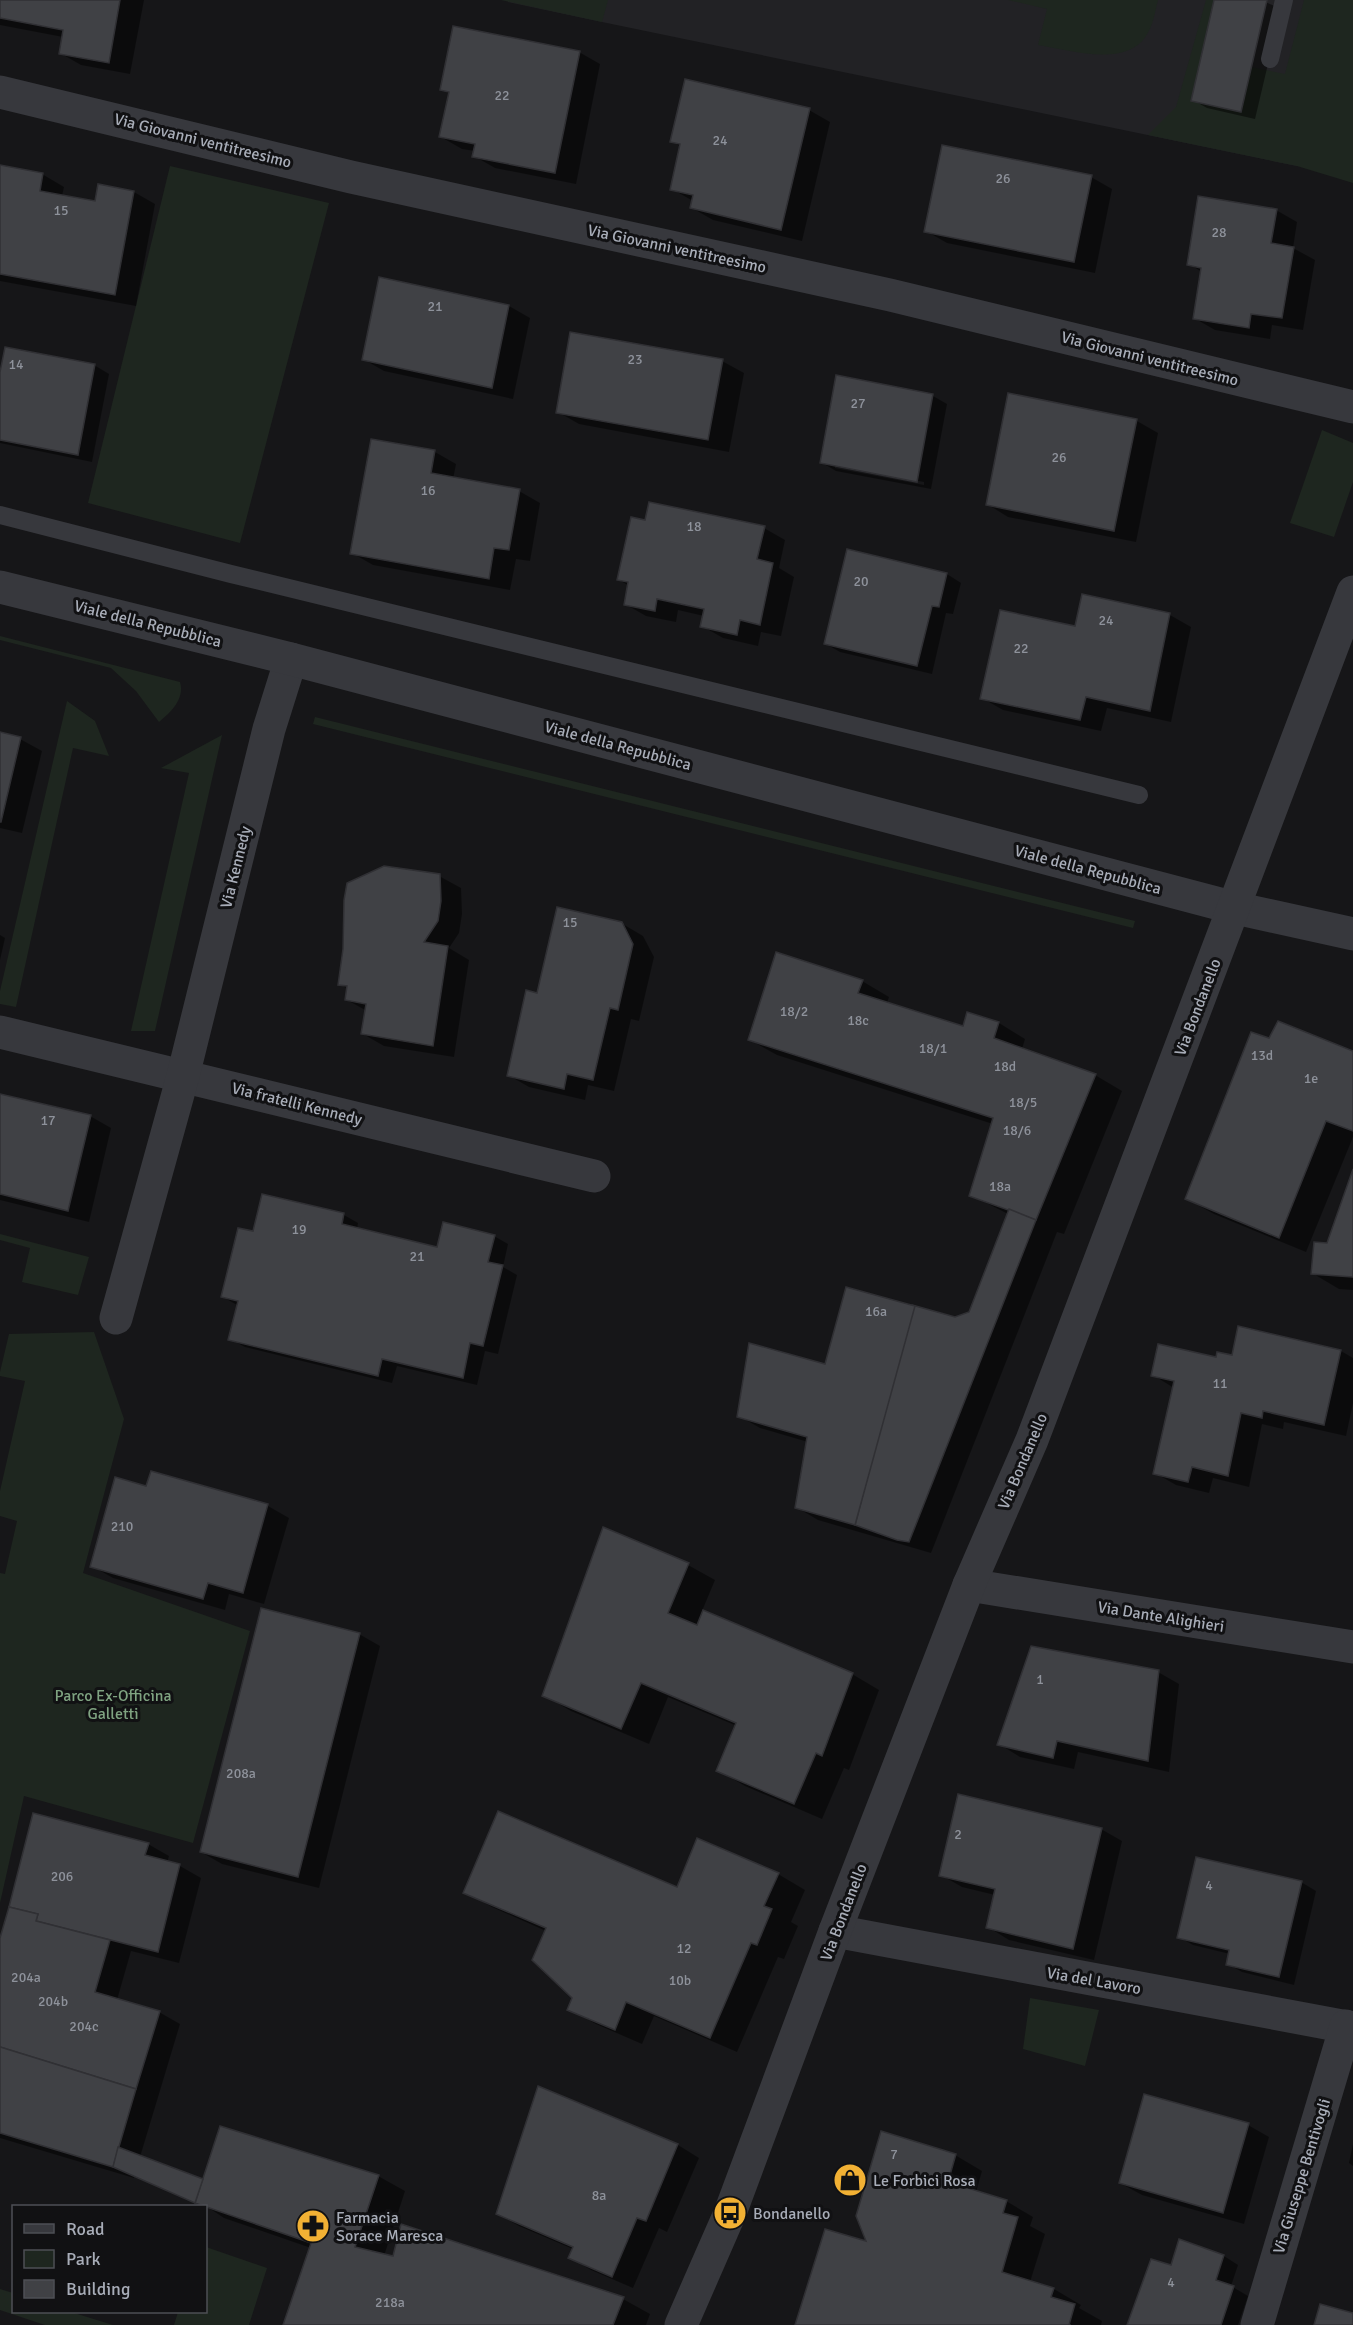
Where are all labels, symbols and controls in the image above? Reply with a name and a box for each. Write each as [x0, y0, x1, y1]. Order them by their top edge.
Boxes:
house number: 22 [494, 87, 510, 104]
street label: Via Giovanni ventitreesimo [112, 109, 293, 173]
house number: 24 [712, 132, 728, 149]
house number: 26 [995, 170, 1011, 187]
house number: 15 [53, 202, 69, 219]
street label: Via Giovanni ventitreesimo [586, 220, 768, 278]
house number: 28 [1211, 224, 1227, 241]
house number: 21 [427, 298, 443, 315]
street label: Via Giovanni ventitreesimo [1059, 327, 1240, 391]
house number: 23 [627, 351, 643, 368]
house number: 14 [8, 356, 24, 373]
house number: 27 [850, 395, 866, 412]
house number: 26 [1051, 449, 1067, 466]
house number: 16 [420, 482, 436, 499]
house number: 18 [686, 518, 702, 535]
house number: 20 [853, 573, 869, 590]
street label: Viale della Repubblica [72, 596, 224, 652]
house number: 24 [1098, 612, 1114, 629]
house number: 22 [1013, 640, 1029, 657]
street label: Viale della Repubblica [542, 717, 693, 775]
street label: Via Kennedy [216, 824, 256, 910]
street label: Viale della Repubblica [1012, 841, 1163, 899]
house number: 15 [562, 914, 578, 931]
street label: Via Bondanello [1170, 956, 1226, 1059]
house number: 18/2 [780, 1003, 808, 1020]
house number: 18c [847, 1012, 869, 1029]
house number: 18/1 [919, 1040, 947, 1057]
house number: 13d [1251, 1047, 1273, 1064]
house number: 18d [994, 1058, 1016, 1075]
house number: 1e [1304, 1070, 1318, 1087]
street label: Via fratelli Kennedy [229, 1078, 365, 1130]
house number: 18/5 [1009, 1094, 1037, 1111]
house number: 17 [40, 1112, 56, 1129]
house number: 18/6 [1003, 1122, 1031, 1139]
house number: 18a [989, 1178, 1011, 1195]
house number: 19 [291, 1221, 307, 1238]
house number: 21 [409, 1248, 425, 1265]
house number: 16a [865, 1303, 887, 1320]
house number: 11 [1212, 1375, 1228, 1392]
street label: Via Bondanello [994, 1410, 1052, 1513]
house number: 210 [111, 1518, 133, 1535]
street label: Via Dante Alighieri [1096, 1597, 1226, 1637]
house number: 1 [1036, 1671, 1044, 1688]
park label: Parco Ex-Officina Galletti [54, 1686, 172, 1724]
house number: 208a [226, 1765, 256, 1782]
house number: 2 [954, 1826, 962, 1843]
street label: Via Bondanello [816, 1861, 872, 1964]
house number: 206 [51, 1868, 73, 1885]
house number: 4 [1205, 1877, 1213, 1894]
house number: 12 [676, 1940, 692, 1957]
street label: Via del Lavoro [1045, 1963, 1142, 1999]
house number: 204a [11, 1969, 41, 1986]
house number: 10b [669, 1972, 691, 1989]
house number: 204b [38, 1993, 68, 2010]
house number: 204c [69, 2018, 99, 2035]
street label: Via Giuseppe Bentivogli [1269, 2096, 1335, 2256]
house number: 7 [890, 2146, 898, 2163]
shop icon: Le Forbici Rosa [832, 2162, 868, 2198]
place label: Le Forbici Rosa [873, 2171, 976, 2191]
house number: 8a [592, 2187, 606, 2204]
bus stop icon: Bondanello [712, 2195, 748, 2231]
place label: Bondanello [753, 2204, 830, 2224]
legend [12, 2205, 207, 2313]
pharmacy icon: Farmacia Sorace Maresca [295, 2208, 331, 2244]
place label: Farmacia Sorace Maresca [336, 2208, 443, 2246]
text: Road [66, 2218, 105, 2240]
text: Park [66, 2248, 101, 2270]
house number: 4 [1167, 2274, 1175, 2291]
text: Building [66, 2278, 130, 2300]
house number: 218a [375, 2294, 405, 2311]

